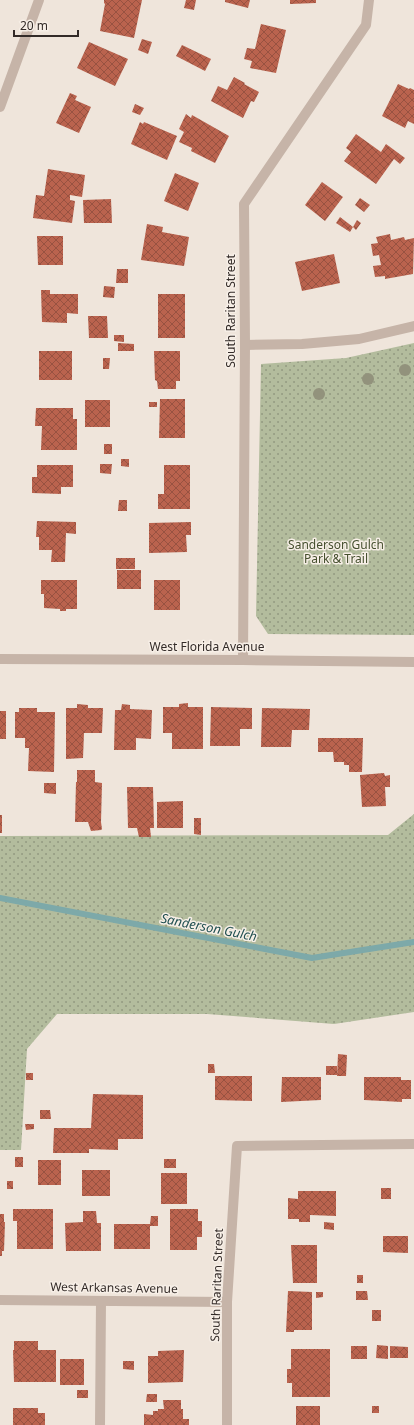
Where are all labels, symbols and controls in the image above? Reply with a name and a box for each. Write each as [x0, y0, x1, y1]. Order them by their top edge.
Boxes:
scale bar [14, 12, 78, 38]
text: 20 m [20, 17, 48, 34]
street label: South Raritan Street [222, 254, 239, 368]
park label: Sanderson Gulch Park & Trail [288, 536, 384, 567]
street label: West Florida Avenue [150, 638, 265, 655]
water label: Sanderson Gulch [159, 909, 259, 945]
street label: South Raritan Street [206, 1227, 227, 1342]
street label: West Arkansas Avenue [50, 1278, 178, 1297]

